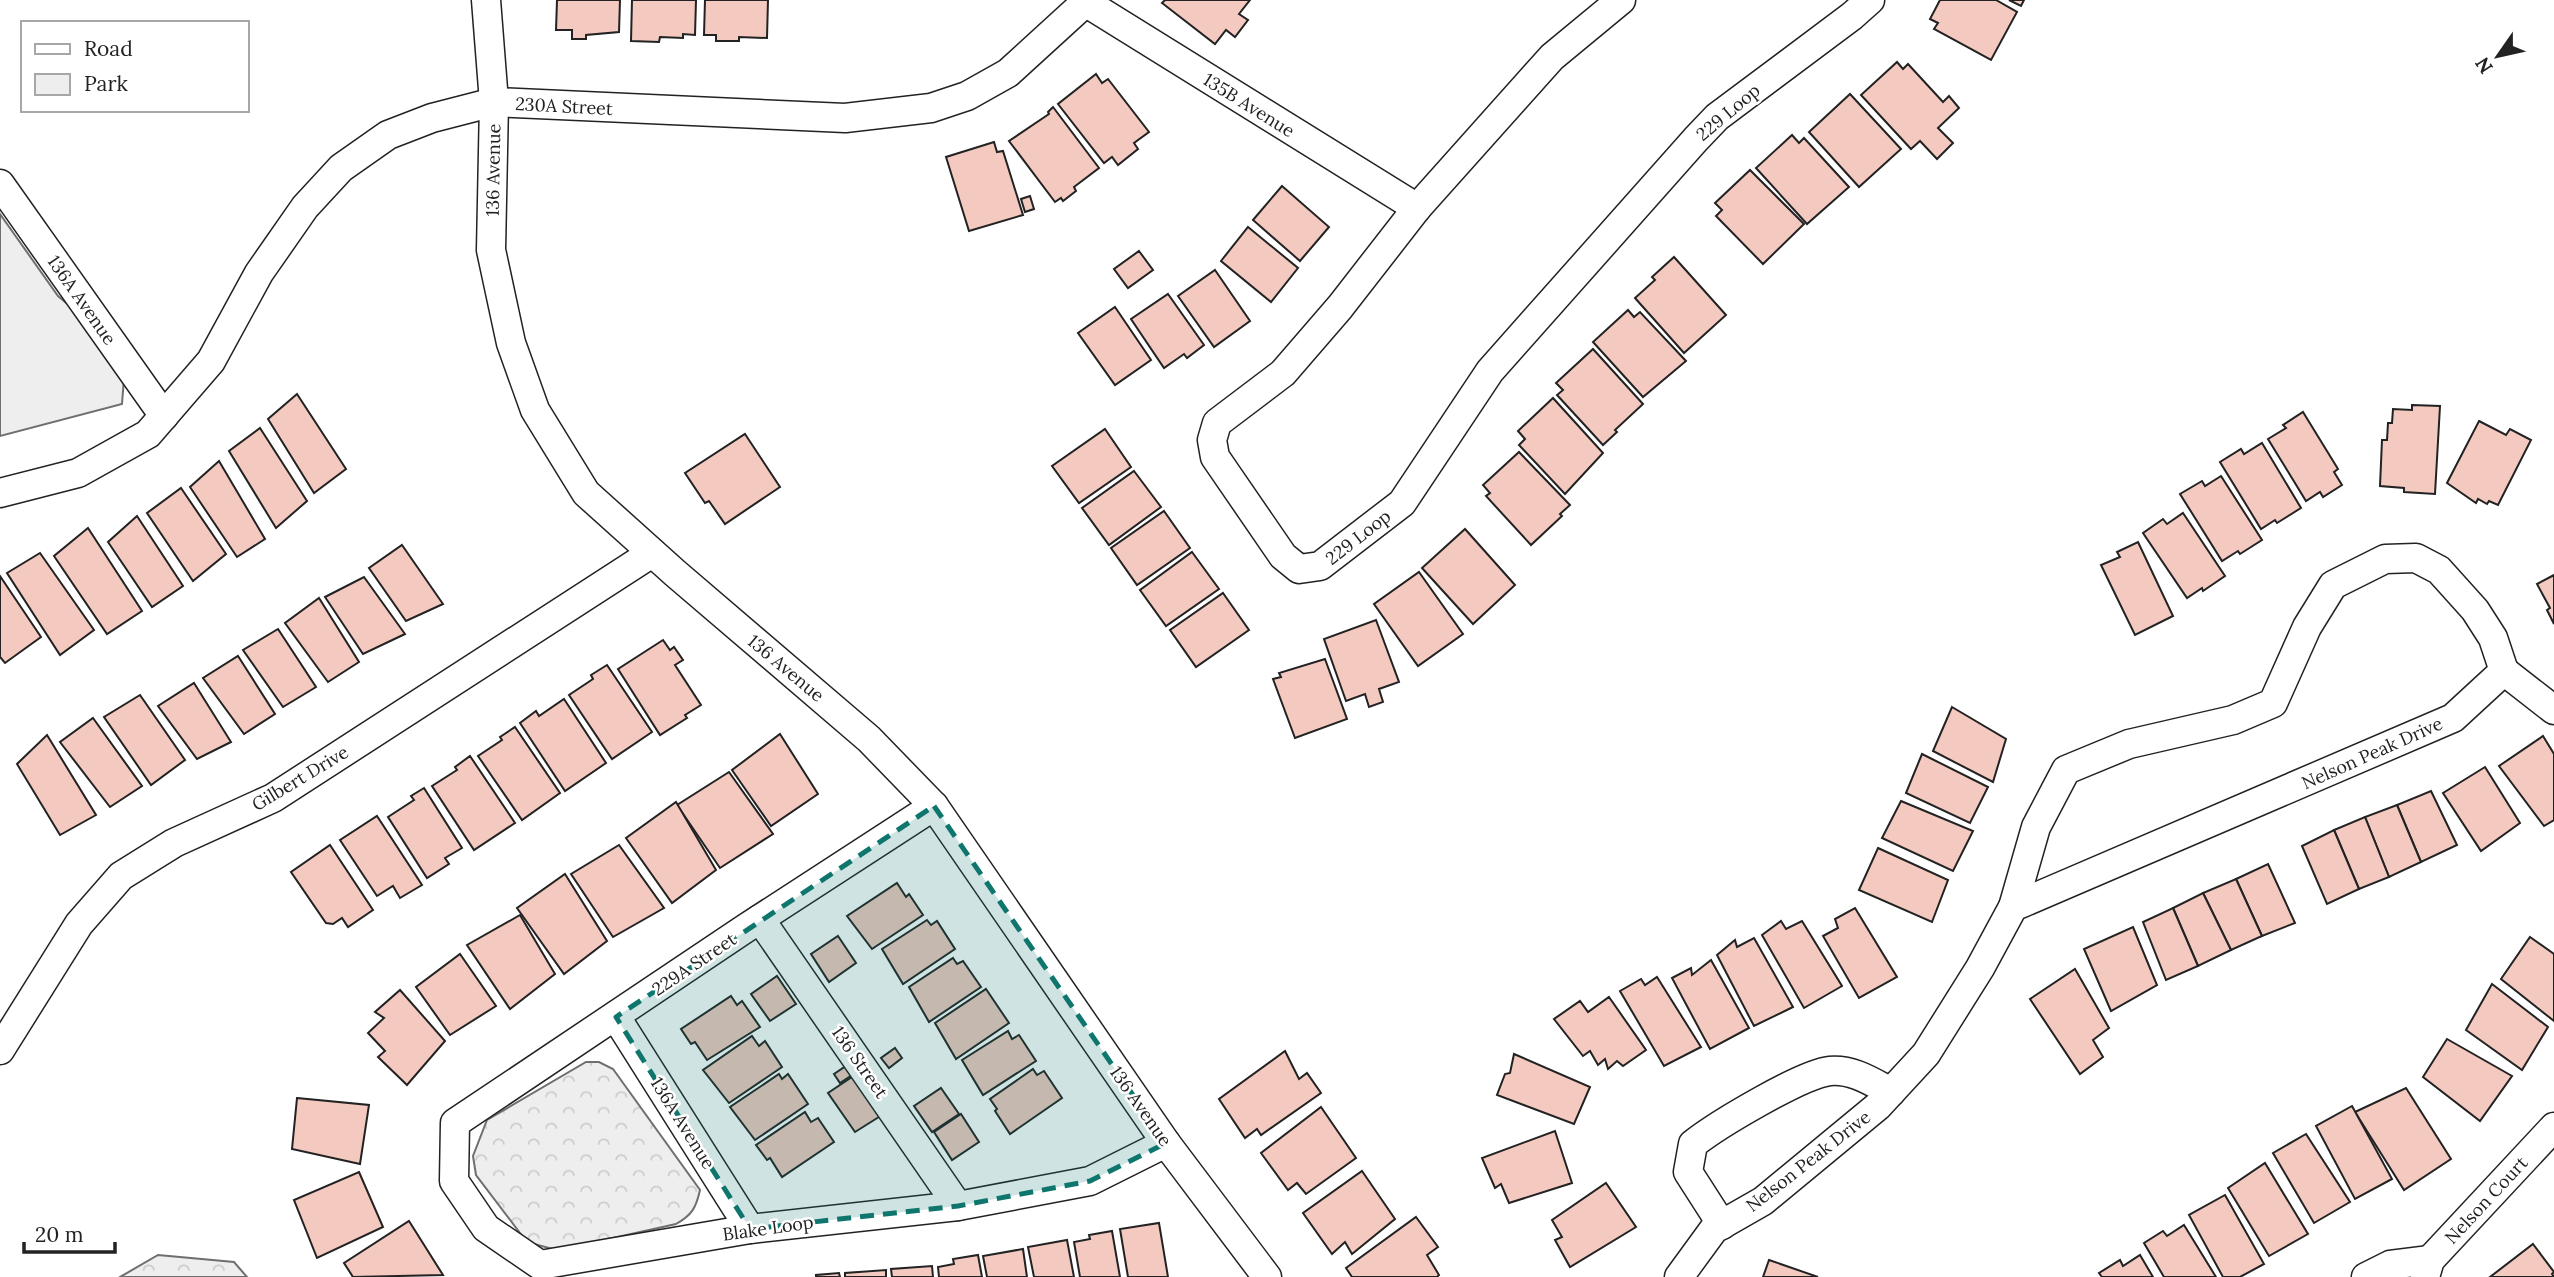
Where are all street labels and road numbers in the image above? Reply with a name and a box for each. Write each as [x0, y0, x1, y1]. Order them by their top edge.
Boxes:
street label: 135B Avenue [1199, 68, 1299, 142]
street label: 229 Loop [1691, 79, 1765, 145]
street label: 230A Street [515, 92, 613, 120]
street label: 136 Avenue [481, 123, 505, 217]
street label: 136A Avenue [43, 251, 121, 349]
street label: 229 Loop [1321, 504, 1395, 570]
street label: 136 Avenue [743, 629, 829, 707]
street label: Nelson Peak Drive [2298, 712, 2446, 794]
street label: Gilbert Drive [248, 740, 353, 816]
street label: 229A Street [647, 927, 741, 1001]
street label: 136 Street [827, 1022, 893, 1103]
street label: 136 Avenue [1105, 1061, 1177, 1151]
street label: 136A Avenue [646, 1073, 720, 1173]
street label: Nelson Peak Drive [1741, 1105, 1875, 1217]
street label: Nelson Court [2440, 1151, 2532, 1249]
street label: Blake Loop [721, 1210, 815, 1246]

